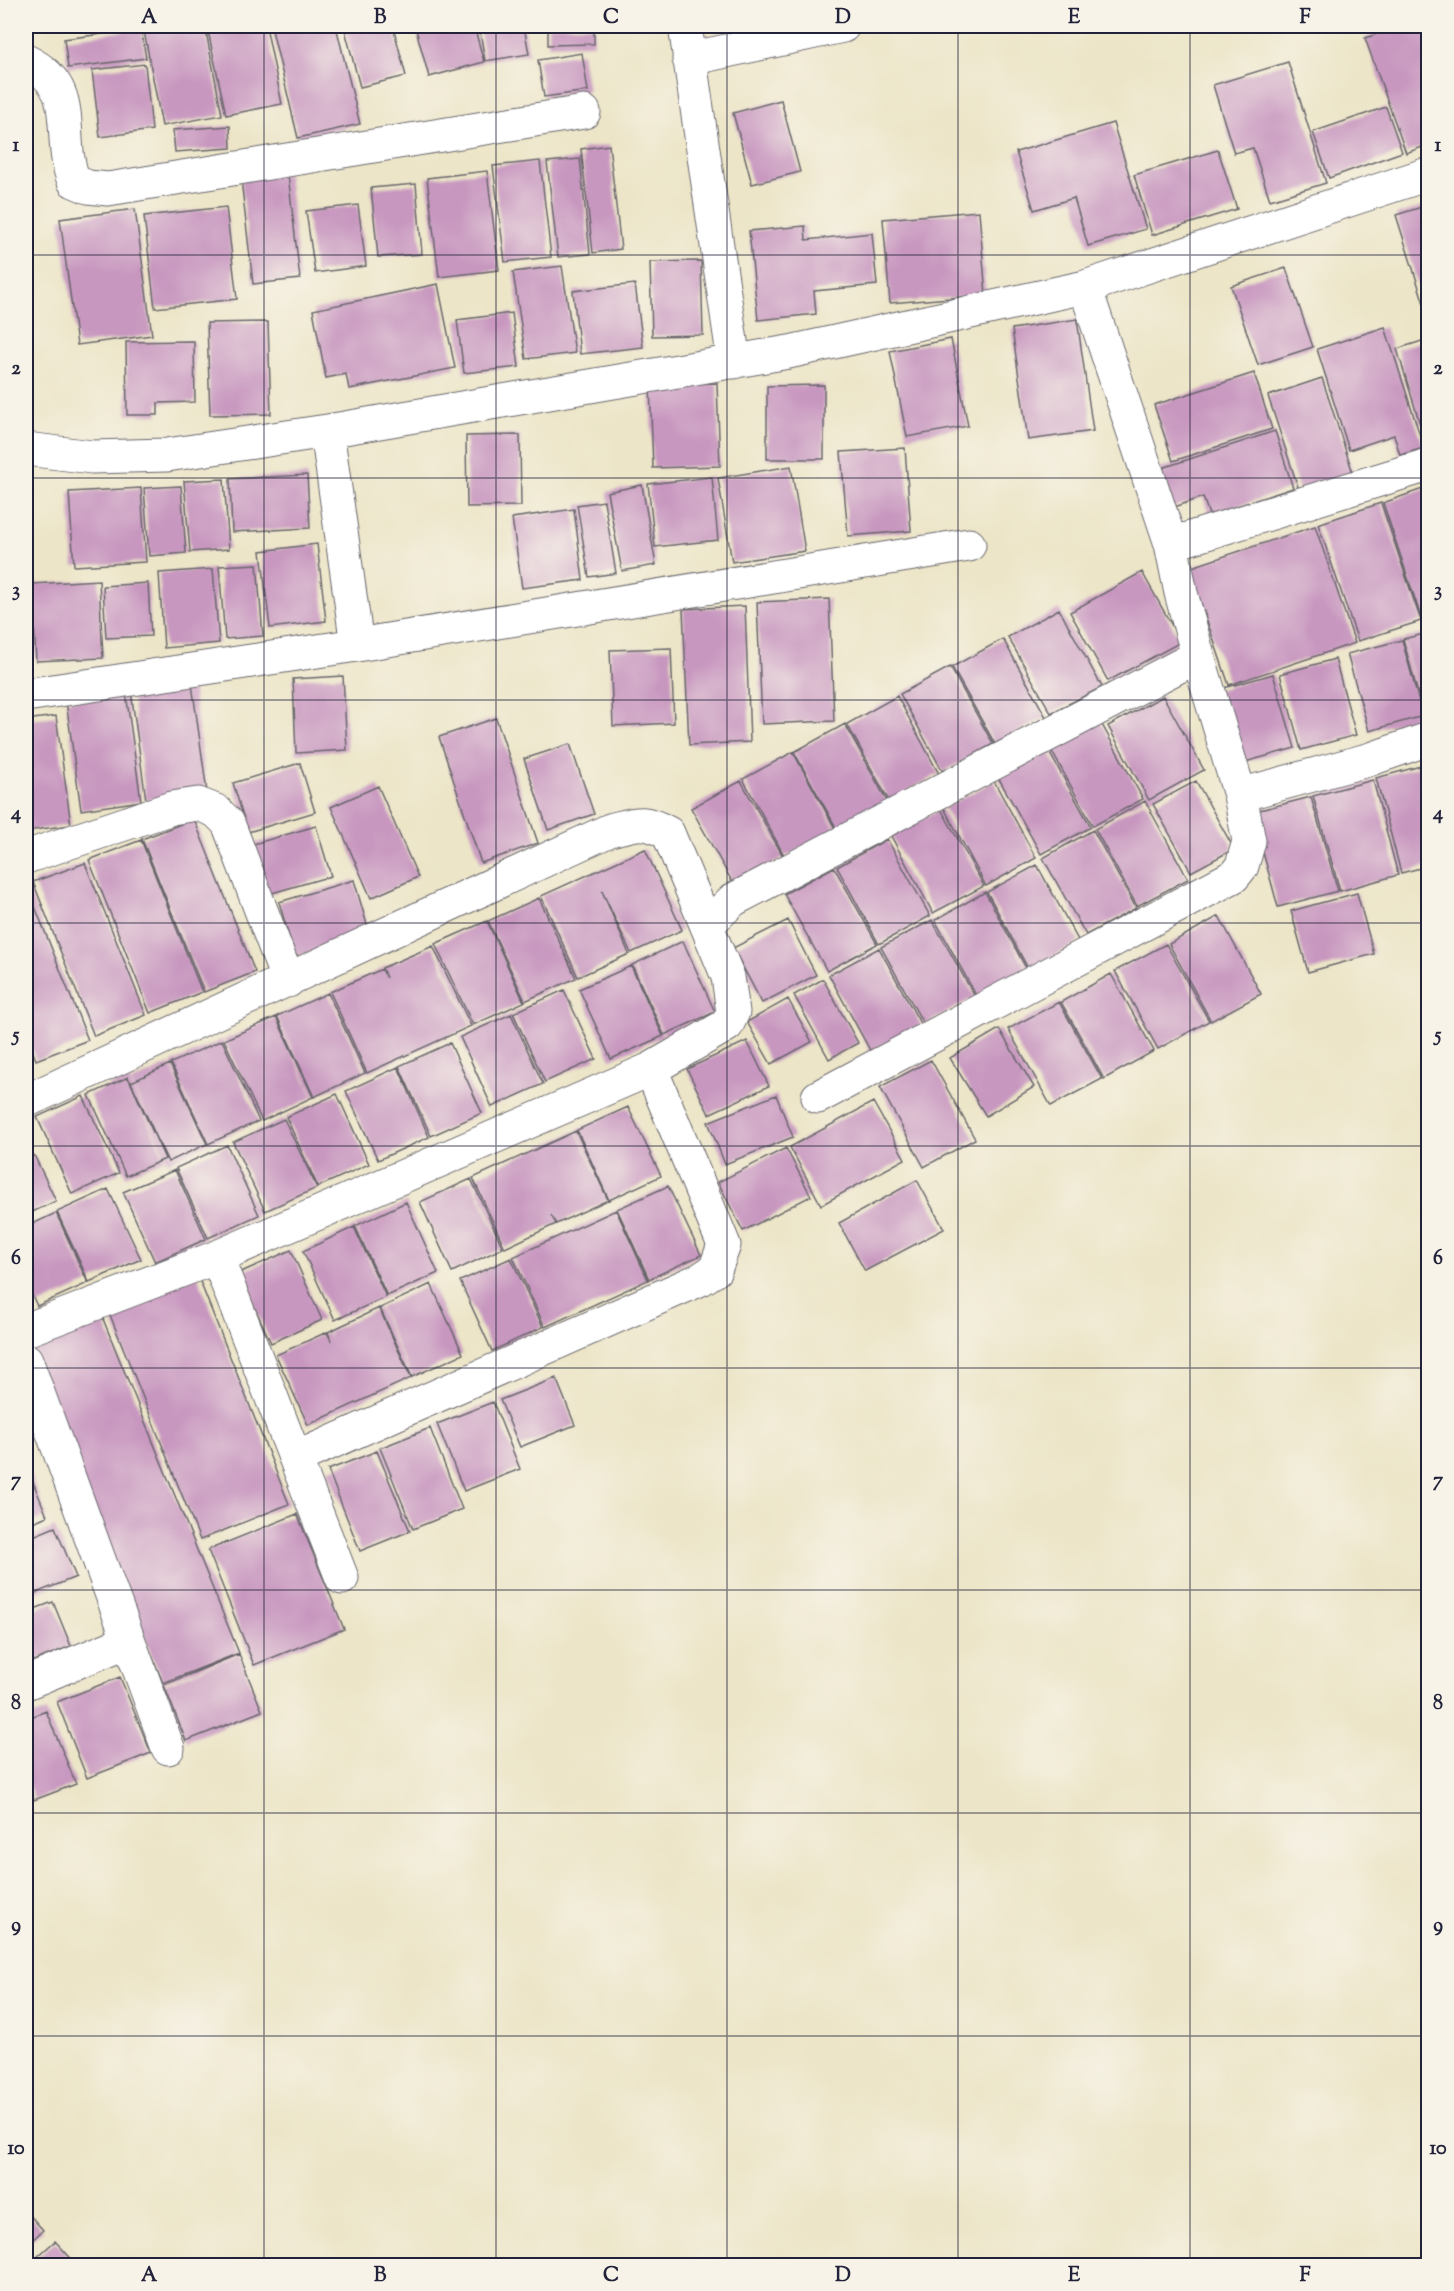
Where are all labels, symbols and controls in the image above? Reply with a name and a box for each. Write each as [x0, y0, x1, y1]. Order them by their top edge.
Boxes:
text: A [141, 4, 158, 33]
text: B [374, 4, 387, 33]
text: C [603, 4, 619, 33]
text: D [835, 4, 851, 33]
text: E [1068, 4, 1081, 33]
text: F [1299, 4, 1311, 33]
text: 1 [13, 132, 20, 161]
text: 1 [1435, 132, 1442, 161]
text: 2 [11, 355, 21, 384]
text: 2 [1433, 355, 1443, 384]
text: 3 [12, 577, 20, 606]
text: 3 [1434, 577, 1442, 606]
text: 4 [10, 800, 21, 829]
text: 4 [1432, 800, 1443, 829]
text: 5 [11, 1022, 20, 1051]
text: 5 [1433, 1022, 1442, 1051]
text: 6 [11, 1245, 21, 1274]
text: 6 [1433, 1245, 1443, 1274]
text: 7 [11, 1467, 22, 1496]
text: 7 [1433, 1467, 1444, 1496]
text: 8 [11, 1690, 21, 1719]
text: 8 [1433, 1690, 1443, 1719]
text: 9 [11, 1912, 21, 1941]
text: 9 [1433, 1912, 1443, 1941]
text: 10 [7, 2135, 25, 2164]
text: 10 [1429, 2135, 1447, 2164]
text: A [141, 2262, 158, 2291]
text: B [374, 2262, 387, 2291]
text: C [603, 2262, 619, 2291]
text: D [835, 2262, 851, 2291]
text: E [1068, 2262, 1081, 2291]
text: F [1299, 2262, 1311, 2291]

